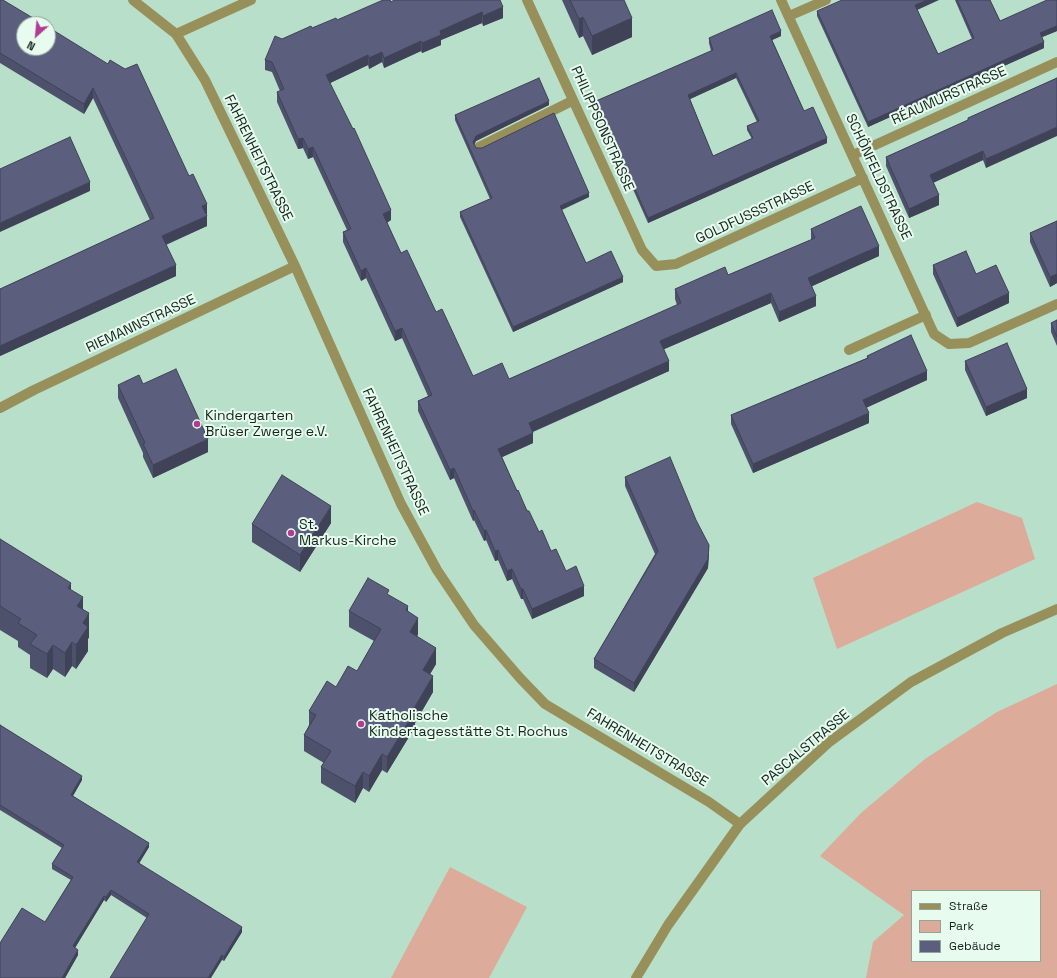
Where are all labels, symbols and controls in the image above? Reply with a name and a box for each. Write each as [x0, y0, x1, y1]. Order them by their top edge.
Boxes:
north arrow [16, 16, 56, 56]
text: N [25, 38, 37, 54]
street label: RÉAUMURSTRASSE [889, 63, 1009, 129]
street label: PHILIPPSONSTRASSE [567, 64, 637, 194]
street label: FAHRENHEITSTRASSE [220, 92, 296, 224]
street label: SCHÖNFELDSTRASSE [841, 111, 915, 243]
street label: GOLDFUSSSTRASSE [693, 178, 817, 248]
street label: RIEMANNSTRASSE [84, 291, 198, 357]
street label: FAHRENHEITSTRASSE [358, 386, 432, 518]
place label: Kindergarten Brüser Zwerge e.V. [205, 408, 328, 440]
marker: Kindergarten Brüser Zwerge e.V. [192, 419, 202, 429]
place label: St. Markus-Kirche [299, 517, 397, 550]
marker: St. Markus-Kirche [286, 528, 296, 538]
street label: FAHRENHEITSTRASSE [583, 705, 711, 791]
street label: PASCALSTRASSE [759, 706, 853, 790]
place label: Katholische Kindertagesstätte St. Rochus [369, 708, 568, 740]
marker: Katholische Kindertagesstätte St. Rochus [356, 719, 366, 729]
legend [911, 890, 1041, 962]
text: Straße [949, 898, 988, 914]
text: Park [949, 918, 974, 934]
text: Gebäude [949, 938, 1001, 954]

